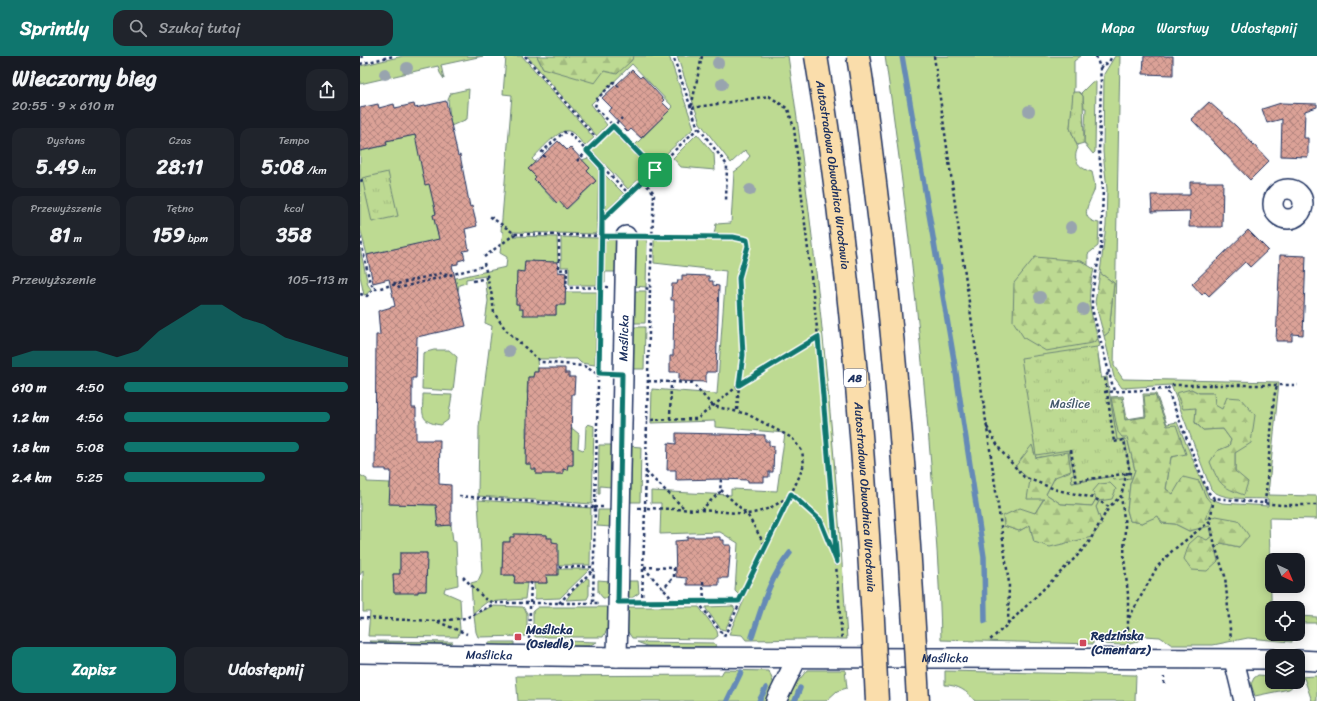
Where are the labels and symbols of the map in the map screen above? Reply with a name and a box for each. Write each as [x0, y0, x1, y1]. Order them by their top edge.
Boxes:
street label: Autostradowa Obwodnica Wrocławia [809, 78, 856, 270]
pin [638, 153, 672, 187]
street label: Maślicka [612, 315, 635, 362]
road number: A8 [844, 369, 866, 387]
park label: Maślice [1050, 393, 1090, 415]
street label: Autostradowa Obwodnica Wrocławia [847, 400, 882, 593]
north arrow [1265, 553, 1305, 593]
place label: Maślicka (Osiedle) [525, 619, 574, 655]
place label: Rędzińska (Cmentarz) [1090, 625, 1151, 661]
marker: Maślicka (Osiedle) [513, 632, 523, 642]
marker: Rędzińska (Cmentarz) [1078, 638, 1088, 648]
street label: Maślicka [466, 644, 512, 666]
street label: Maślicka [922, 647, 968, 669]

